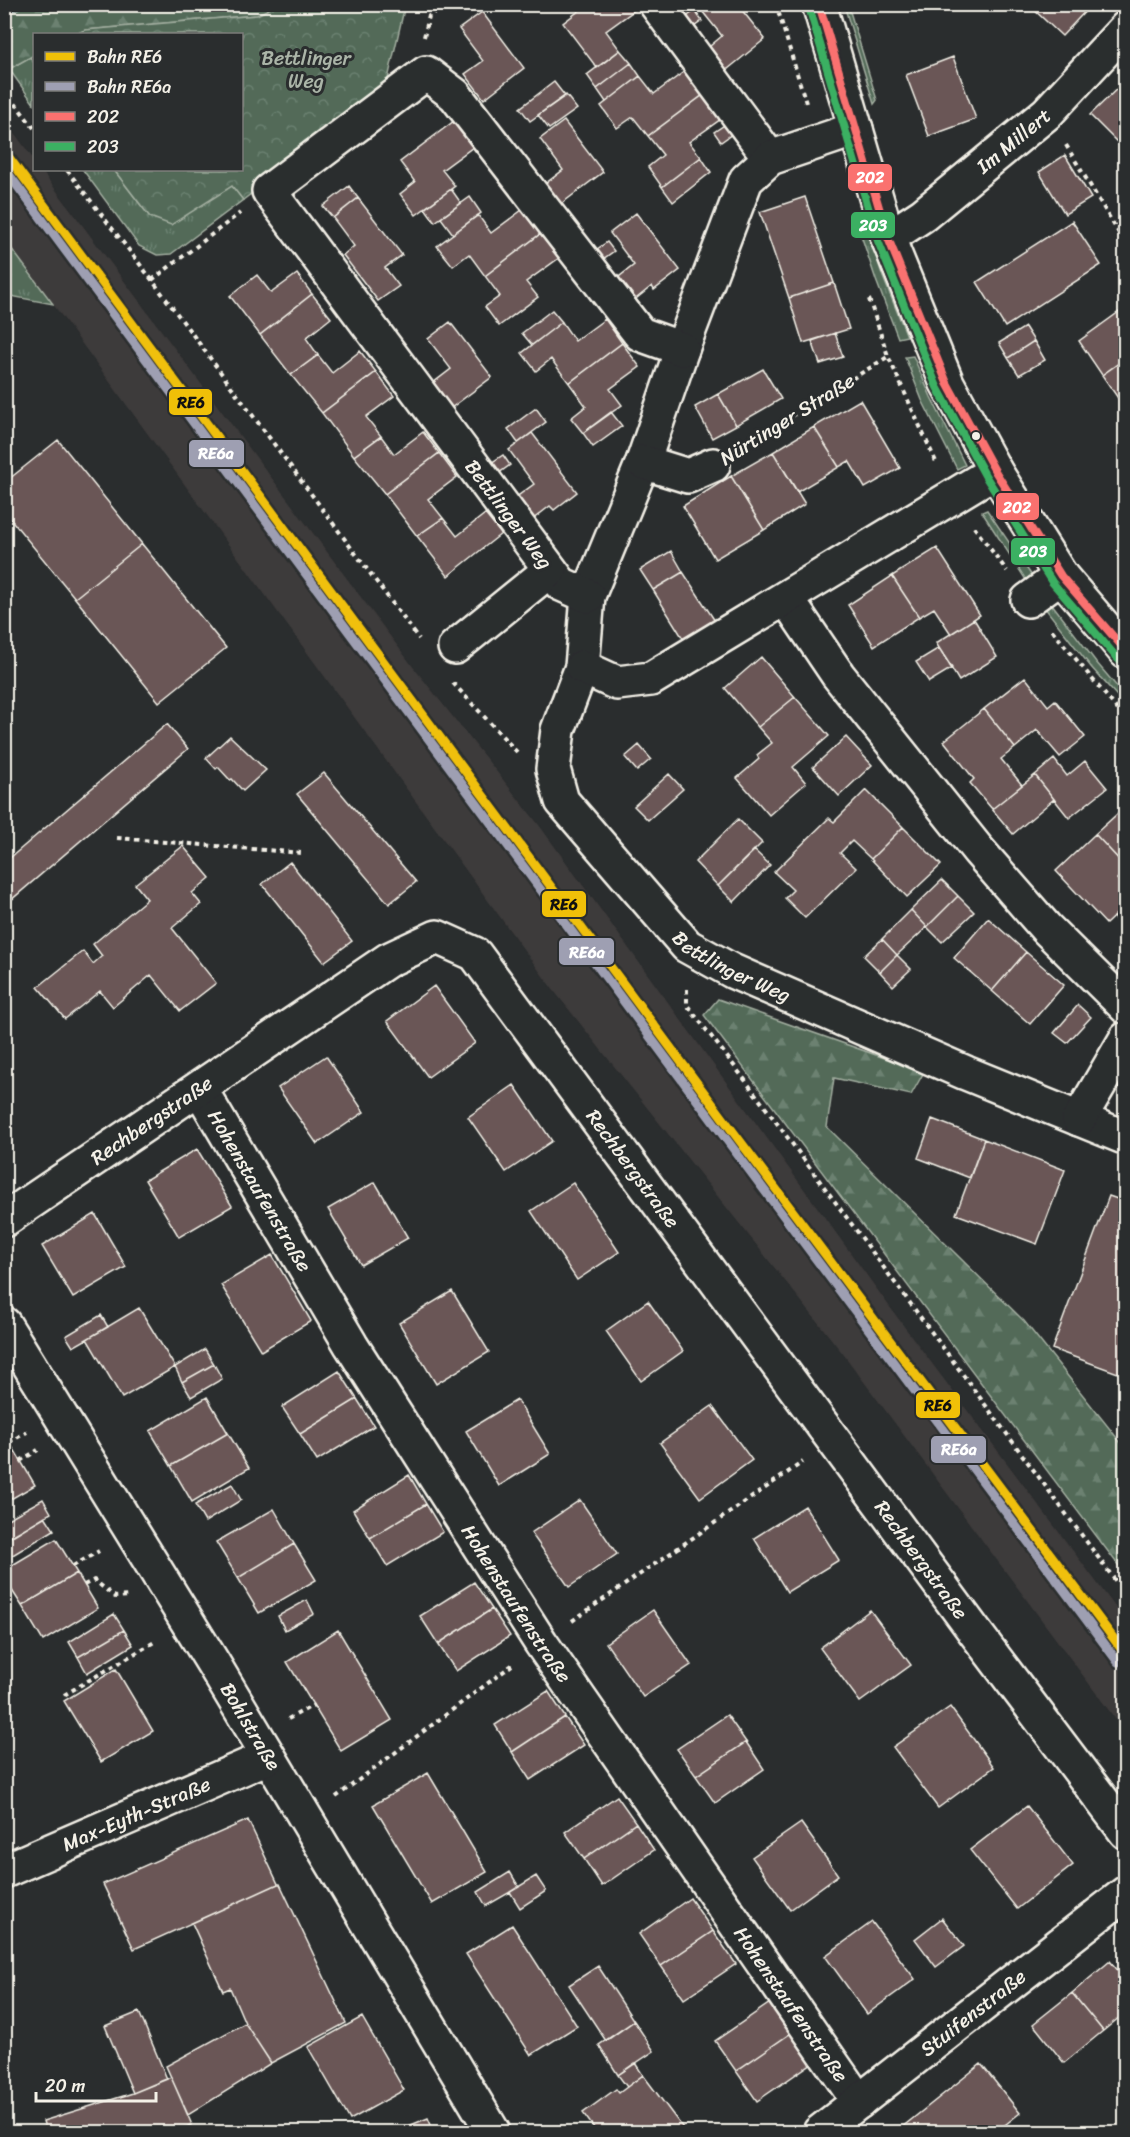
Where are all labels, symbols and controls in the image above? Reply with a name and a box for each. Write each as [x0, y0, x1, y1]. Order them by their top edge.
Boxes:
legend [33, 33, 243, 171]
text: Bahn RE6 [87, 41, 162, 73]
park label: Bettlinger Weg [261, 41, 352, 99]
text: Bahn RE6a [87, 71, 171, 103]
street label: Im Millert [968, 99, 1059, 183]
text: 202 [87, 101, 119, 133]
text: 203 [87, 131, 119, 163]
line badge: 202 [847, 163, 893, 192]
text: 202 [855, 163, 885, 192]
line badge: 203 [850, 211, 896, 239]
text: 203 [858, 211, 887, 240]
street label: Nürtinger Straße [712, 364, 862, 475]
line badge: RE6 [168, 388, 213, 416]
text: RE6 [176, 388, 205, 417]
unlabelled marker [970, 430, 982, 442]
line badge: RE6a [188, 439, 245, 468]
text: RE6a [197, 439, 234, 468]
street label: Bettlinger Weg [455, 452, 562, 577]
line badge: 202 [995, 492, 1040, 521]
text: 202 [1002, 493, 1032, 522]
line badge: 203 [1010, 537, 1056, 566]
text: 203 [1018, 537, 1047, 566]
line badge: RE6 [541, 890, 587, 918]
text: RE6 [549, 890, 578, 919]
street label: Bettlinger Weg [663, 923, 796, 1013]
line badge: RE6a [558, 937, 615, 966]
text: RE6a [568, 938, 605, 967]
street label: Rechbergstraße [83, 1066, 220, 1175]
street label: Rechbergstraße [577, 1101, 689, 1236]
street label: Hohenstaufenstraße [198, 1103, 321, 1279]
line badge: RE6 [915, 1391, 961, 1419]
text: RE6 [923, 1391, 952, 1420]
line badge: RE6a [930, 1435, 987, 1464]
text: RE6a [940, 1435, 977, 1464]
street label: Rechbergstraße [865, 1493, 977, 1627]
street label: Hohenstaufenstraße [451, 1517, 581, 1690]
street label: Bohlstraße [210, 1676, 291, 1778]
street label: Max-Eyth-Straße [57, 1767, 216, 1862]
street label: Hohenstaufenstraße [724, 1919, 858, 2090]
street label: Stuifenstraße [912, 1960, 1034, 2066]
scale bar [36, 2065, 156, 2103]
text: 20 m [45, 2070, 85, 2102]

